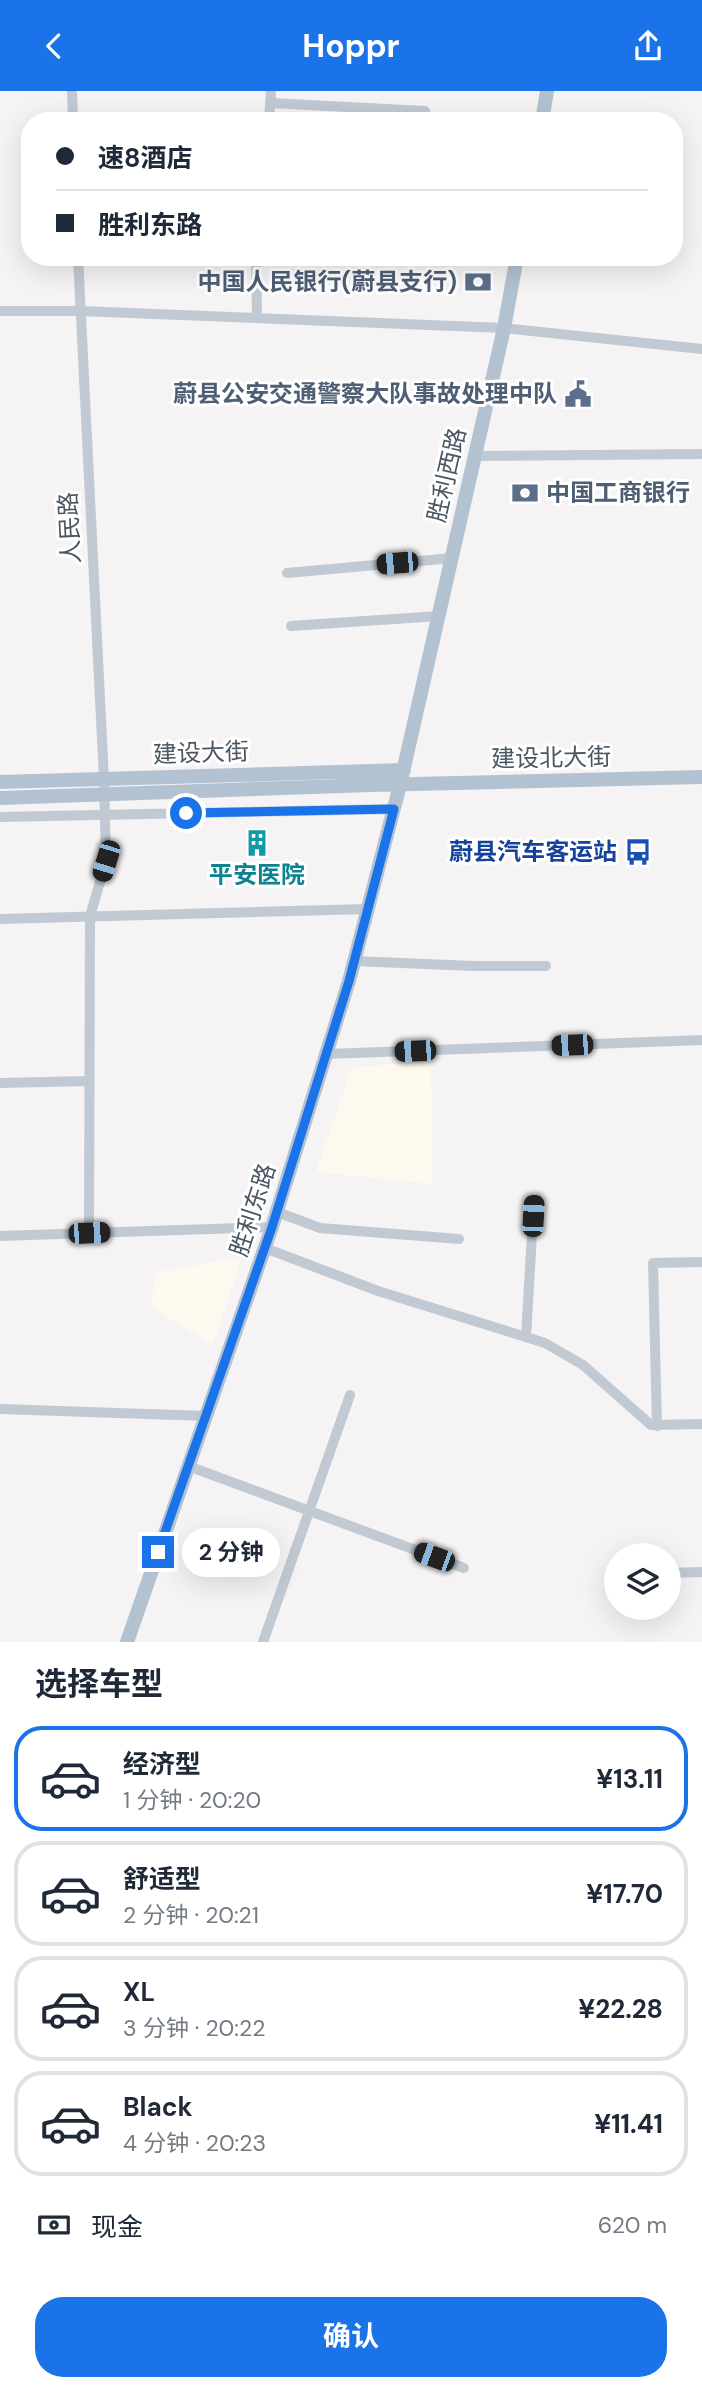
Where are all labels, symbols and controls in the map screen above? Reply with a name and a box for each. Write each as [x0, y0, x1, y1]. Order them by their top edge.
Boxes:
text: Hoppr [302, 25, 400, 67]
icon: back [35, 27, 73, 65]
icon: share [629, 27, 667, 65]
text: 速8酒店 [98, 141, 192, 175]
text: 胜利东路 [98, 208, 202, 242]
place label: 中国人民银行(蔚县支行) [198, 266, 457, 297]
bank icon: 中国人民银行(蔚县支行) [463, 267, 493, 297]
place label: 蔚县公安交通警察大队事故处理中队 [173, 378, 557, 409]
public building icon: 蔚县公安交通警察大队事故处理中队 [563, 379, 593, 409]
street label: 胜利西路 [421, 425, 472, 525]
place label: 中国工商银行 [546, 477, 690, 508]
bank icon: 中国工商银行 [510, 478, 540, 508]
street label: 人民路 [52, 491, 87, 565]
car [376, 551, 419, 575]
street label: 建设大街 [152, 735, 249, 770]
street label: 建设北大街 [491, 741, 611, 774]
route start [170, 797, 202, 829]
building icon: 平安医院 [242, 828, 272, 858]
place label: 蔚县汽车客运站 [449, 836, 617, 867]
bus stop icon: 蔚县汽车客运站 [623, 837, 653, 867]
car [90, 838, 123, 884]
place label: 平安医院 [209, 859, 305, 890]
car [551, 1034, 594, 1056]
car [394, 1040, 437, 1062]
street label: 胜利东路 [223, 1159, 282, 1260]
car [522, 1194, 545, 1238]
car [68, 1222, 111, 1244]
callout: 2 分钟 [182, 1527, 280, 1577]
route end [142, 1536, 174, 1568]
text: 2 分钟 [199, 1537, 263, 1567]
car [411, 1540, 458, 1574]
map controls [604, 1543, 681, 1620]
button: layers [604, 1543, 681, 1620]
text: 选择车型 [35, 1663, 163, 1705]
icon: car [39, 1747, 102, 1810]
text: 经济型 [123, 1747, 201, 1781]
text: ¥13.11 [596, 1762, 663, 1796]
text: 1 分钟 · 20:20 [123, 1785, 261, 1815]
icon: car [39, 1862, 102, 1925]
text: 舒适型 [123, 1862, 201, 1896]
text: ¥17.70 [586, 1877, 663, 1911]
text: 2 分钟 · 20:21 [123, 1900, 259, 1930]
text: XL [123, 1975, 155, 2009]
icon: car [39, 1977, 102, 2040]
text: ¥22.28 [578, 1992, 663, 2026]
text: 3 分钟 · 20:22 [123, 2013, 265, 2043]
text: Black [123, 2090, 193, 2124]
icon: car [39, 2092, 102, 2155]
text: ¥11.41 [594, 2107, 663, 2141]
text: 4 分钟 · 20:23 [123, 2128, 266, 2158]
icon: cash [35, 2206, 73, 2244]
text: 现金 [91, 2210, 143, 2244]
text: 620 m [598, 2210, 667, 2240]
button: 确认 [35, 2297, 667, 2377]

